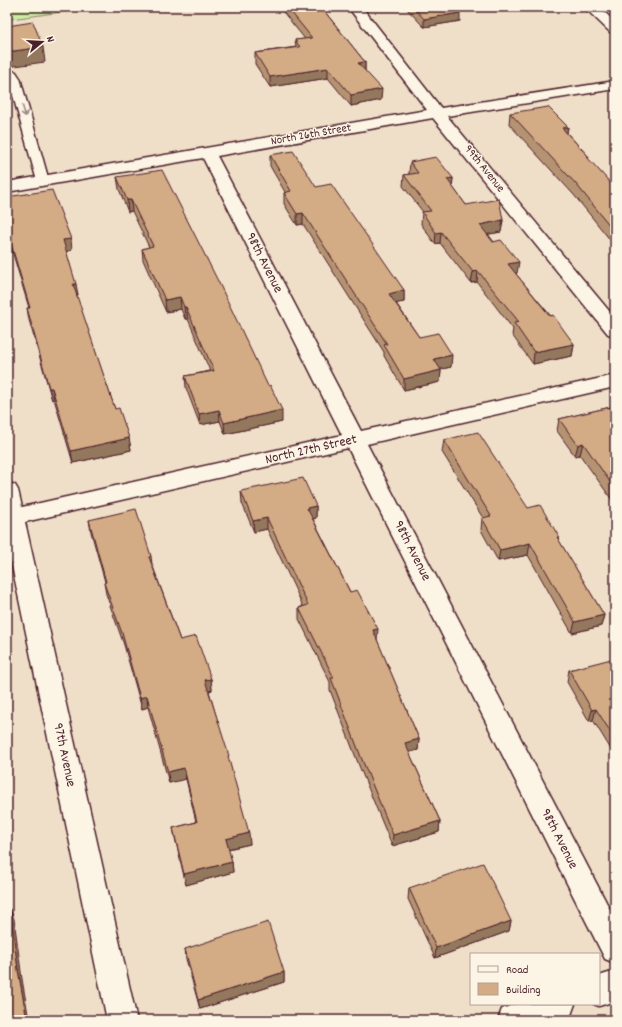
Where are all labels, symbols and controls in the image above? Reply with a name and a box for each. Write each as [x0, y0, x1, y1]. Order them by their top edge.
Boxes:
north arrow [22, 22, 62, 62]
text: N [41, 34, 58, 45]
one-way arrow [21, 104, 28, 117]
street label: North 26th Street [269, 119, 353, 150]
street label: 99th Avenue [460, 142, 508, 196]
street label: 98th Avenue [240, 229, 288, 297]
street label: North 27th Street [263, 430, 359, 470]
street label: 98th Avenue [388, 517, 436, 585]
street label: 97th Avenue [47, 721, 81, 789]
street label: 98th Avenue [535, 805, 583, 873]
legend [470, 953, 600, 1005]
text: Road [506, 962, 528, 979]
text: Building [506, 982, 541, 999]

